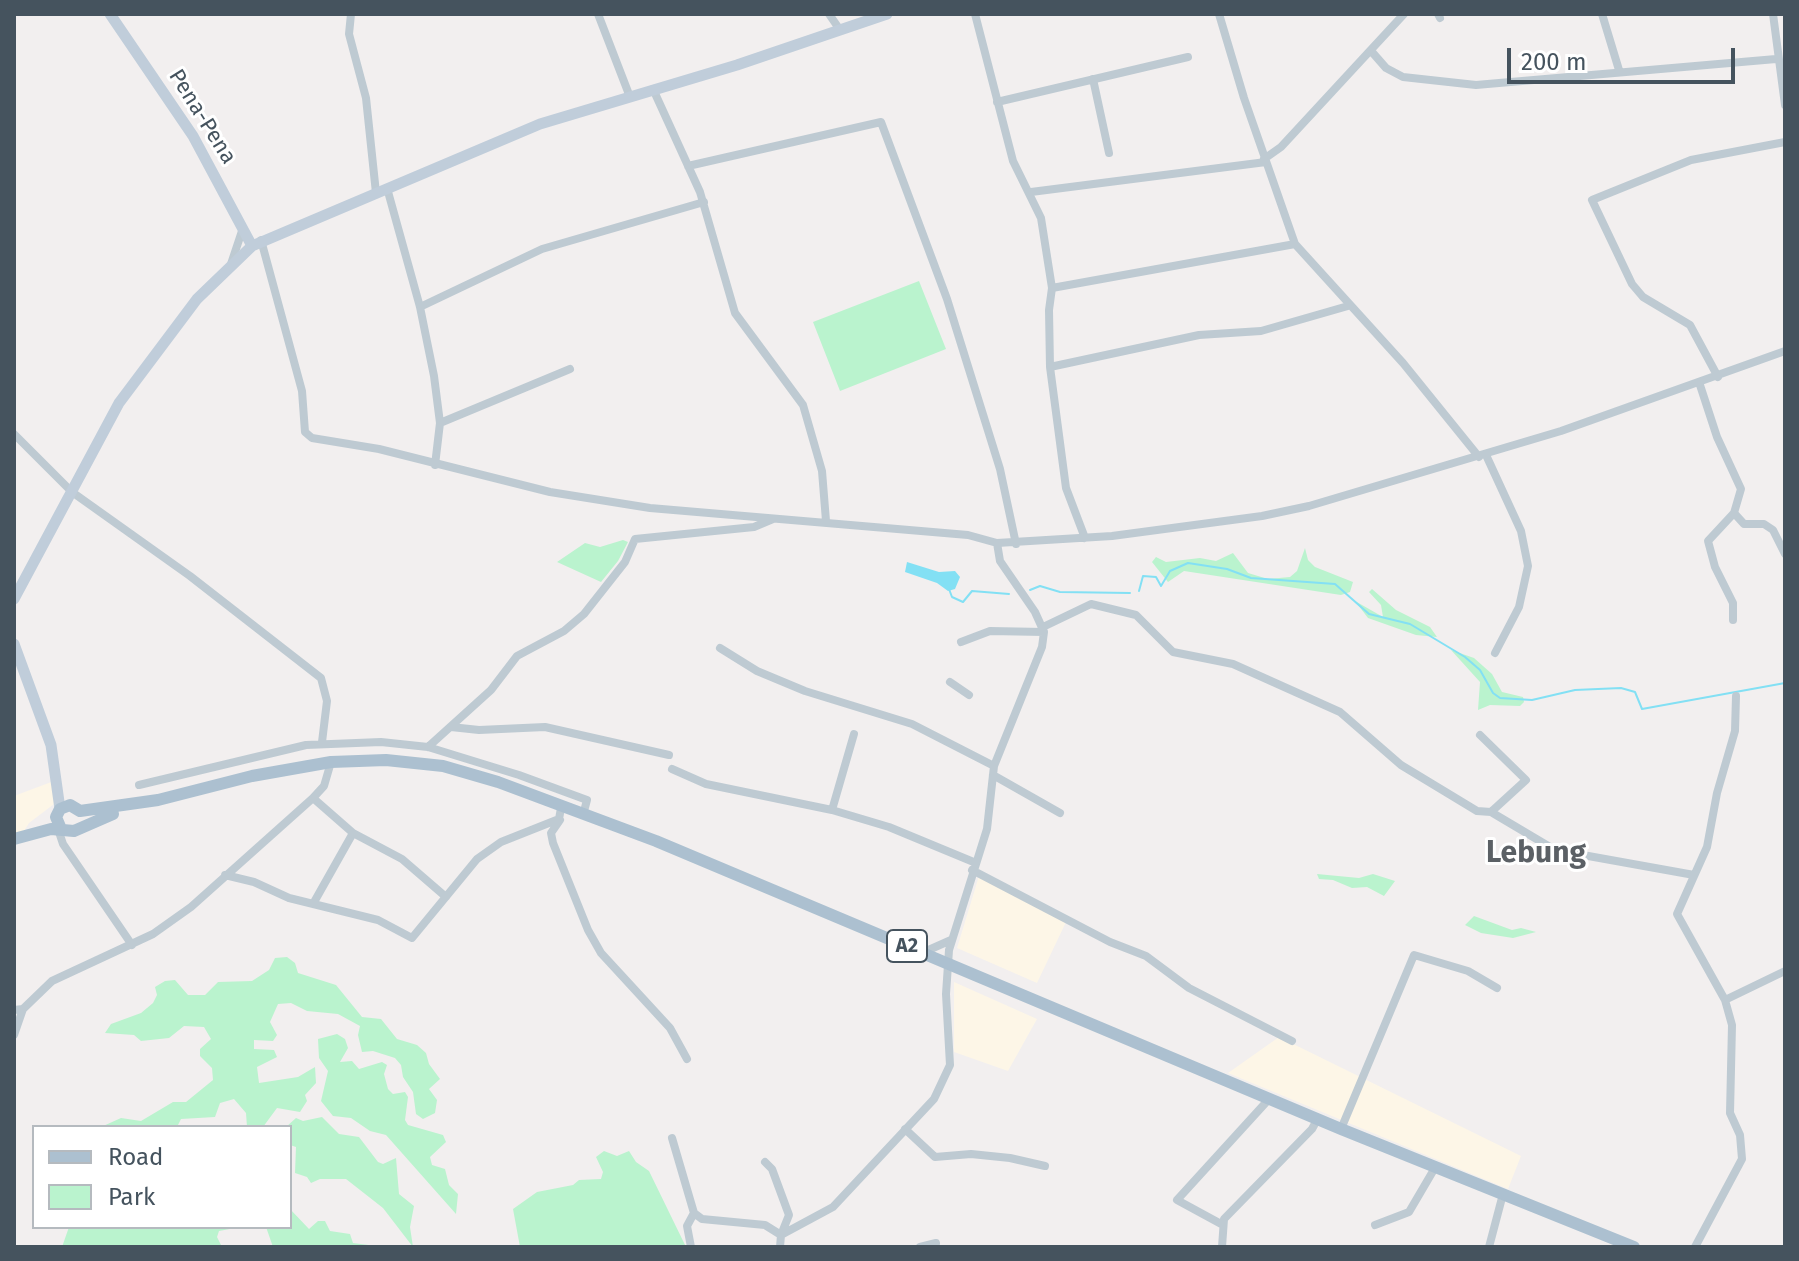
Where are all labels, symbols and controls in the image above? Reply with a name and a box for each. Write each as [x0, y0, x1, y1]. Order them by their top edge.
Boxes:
scale bar [1511, 32, 1739, 82]
text: 200 m [1521, 48, 1587, 76]
street label: Pena-Pena [163, 65, 241, 169]
district label: Lebung [1486, 836, 1586, 872]
road number: A2 [887, 930, 927, 962]
legend [32, 1125, 292, 1229]
text: Road [108, 1143, 163, 1171]
text: Park [108, 1183, 155, 1211]

